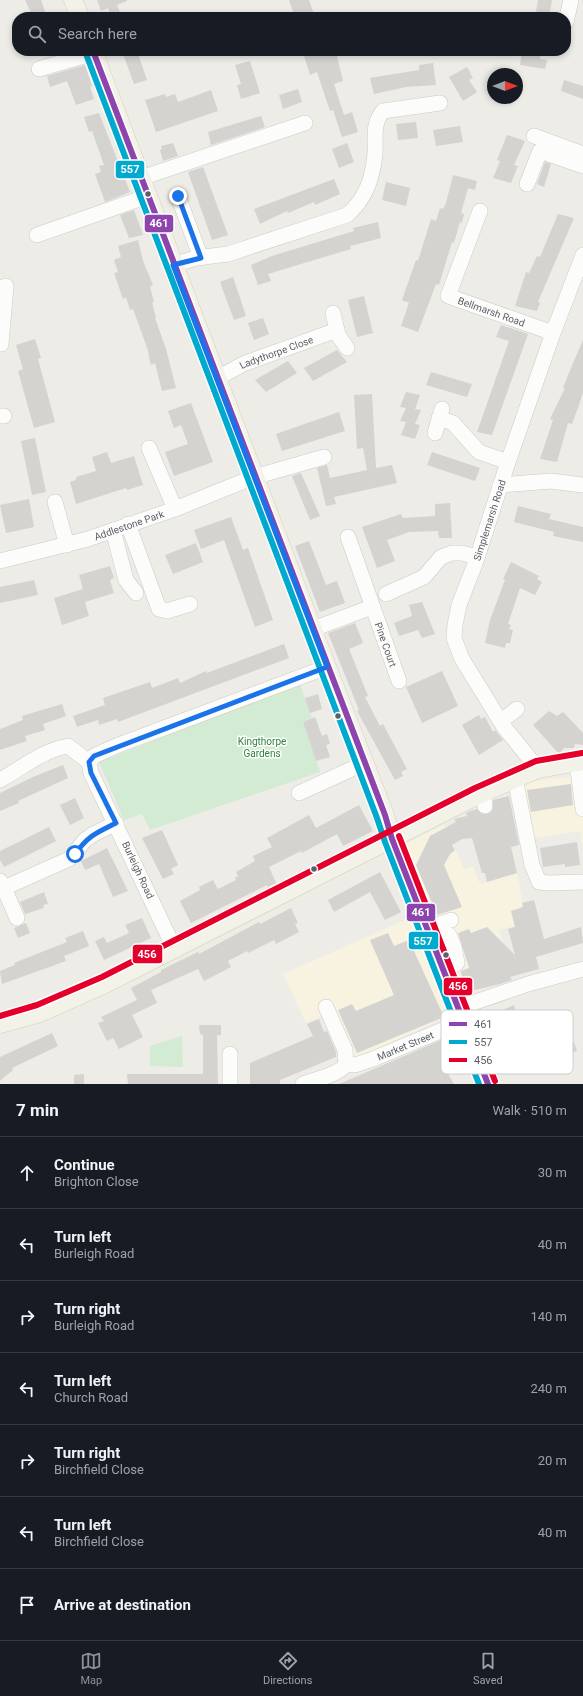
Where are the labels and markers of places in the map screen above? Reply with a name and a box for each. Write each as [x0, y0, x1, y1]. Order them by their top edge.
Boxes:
unlabelled marker [143, 189, 153, 199]
unlabelled marker [333, 711, 343, 721]
unlabelled marker [309, 864, 319, 874]
unlabelled marker [441, 950, 451, 960]

